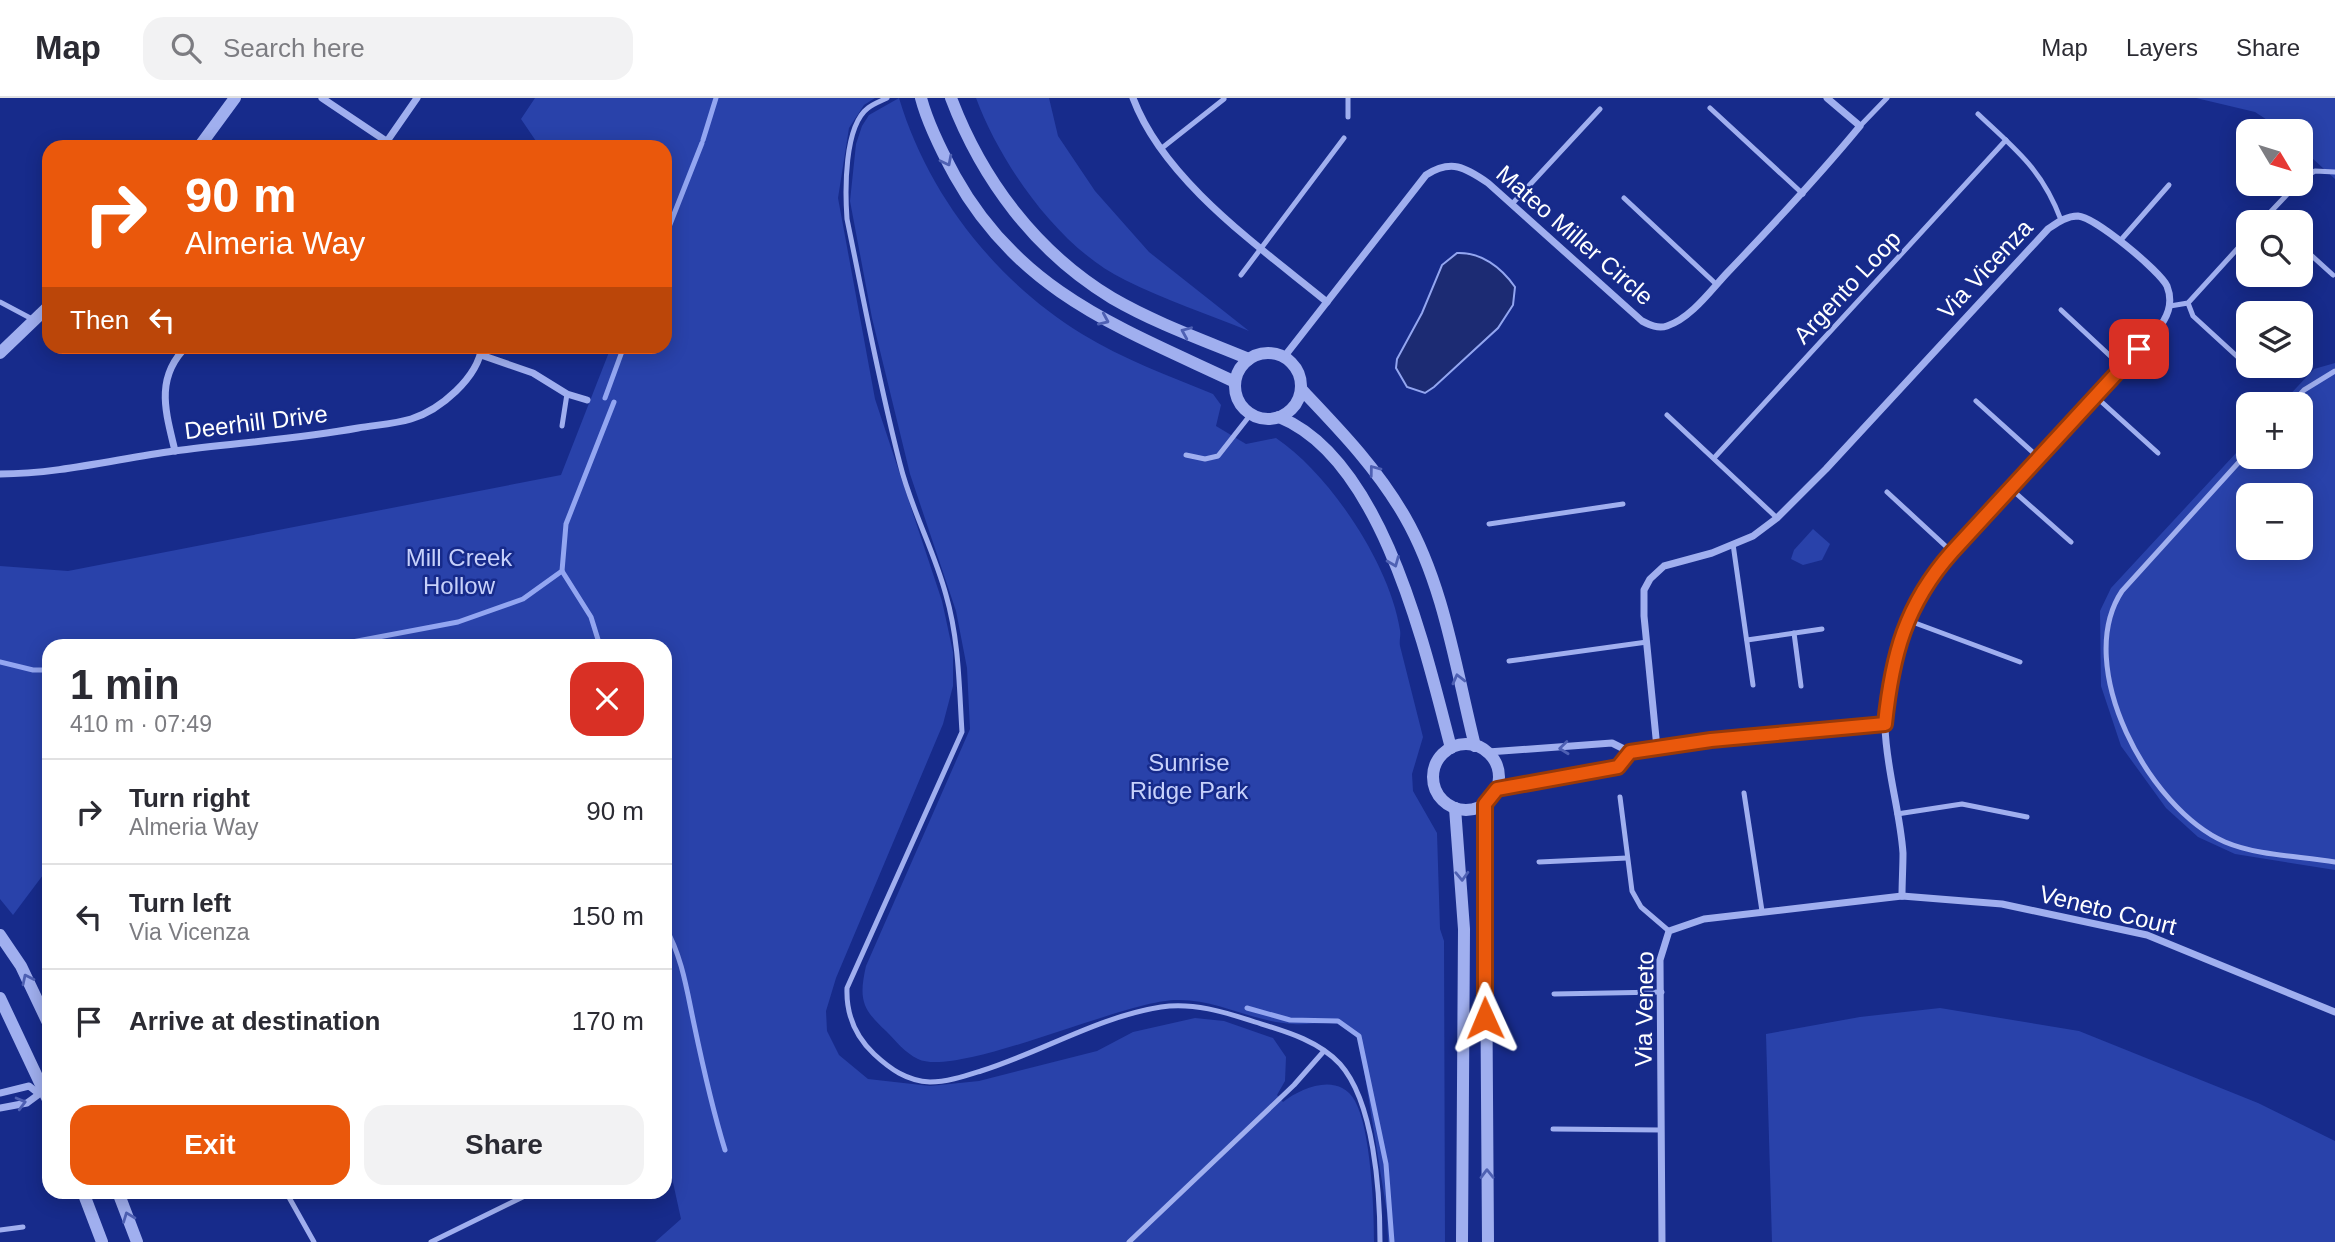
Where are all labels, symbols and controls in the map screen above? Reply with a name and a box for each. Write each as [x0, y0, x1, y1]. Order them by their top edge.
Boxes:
search box [143, 17, 633, 80]
text: Map [35, 29, 101, 66]
icon: search [167, 29, 205, 67]
text: Search here [223, 33, 365, 63]
text: Map [2041, 34, 2088, 61]
text: Layers [2126, 34, 2198, 61]
text: Share [2236, 34, 2300, 61]
north arrow [2236, 119, 2314, 196]
map controls [2236, 119, 2313, 560]
one-way arrow [939, 154, 953, 166]
street label: Mateo Miller Circle [1491, 160, 1659, 310]
icon: right [70, 168, 161, 259]
text: 90 m [185, 168, 297, 222]
button: search [2236, 210, 2313, 287]
street label: Via Vicenza [1932, 213, 2038, 324]
text: Almeria Way [185, 225, 365, 261]
street label: Argento Loop [1788, 225, 1906, 349]
icon: left [143, 301, 181, 339]
button: layers [2236, 301, 2313, 378]
text: Then [70, 305, 129, 335]
one-way arrow [1097, 312, 1109, 326]
pin [2109, 319, 2169, 379]
one-way arrow [1181, 327, 1193, 341]
icon: arrive [2120, 330, 2158, 368]
button: + [2236, 392, 2313, 469]
street label: Deerhill Drive [183, 400, 329, 444]
one-way arrow [1370, 465, 1383, 478]
button: − [2236, 483, 2313, 560]
park label: Mill Creek Hollow [406, 544, 513, 599]
one-way arrow [1385, 556, 1399, 568]
text: 1 min [70, 661, 180, 708]
button: close [570, 662, 644, 736]
one-way arrow [1452, 674, 1466, 686]
text: 410 m · 07:49 [70, 711, 212, 737]
one-way arrow [1558, 740, 1569, 755]
park label: Sunrise Ridge Park [1130, 749, 1249, 804]
text: Turn right [129, 783, 250, 813]
icon: right [70, 793, 108, 831]
text: 90 m [586, 796, 644, 826]
text: Almeria Way [129, 814, 259, 840]
one-way arrow [1454, 871, 1469, 882]
street label: Veneto Court [2037, 880, 2180, 940]
text: Turn left [129, 888, 231, 918]
icon: left [70, 898, 108, 936]
text: 150 m [572, 901, 644, 931]
text: Via Vicenza [129, 919, 250, 945]
street label: Via Veneto [1629, 951, 1659, 1067]
one-way arrow [21, 974, 35, 986]
position arrow [1448, 981, 1522, 1055]
icon: arrive [70, 1003, 108, 1041]
text: Arrive at destination [129, 1006, 380, 1036]
text: 170 m [572, 1006, 644, 1036]
one-way arrow [15, 1097, 27, 1112]
button: Exit [70, 1105, 350, 1185]
button: Share [364, 1105, 644, 1185]
one-way arrow [1479, 1168, 1495, 1179]
one-way arrow [122, 1211, 136, 1223]

